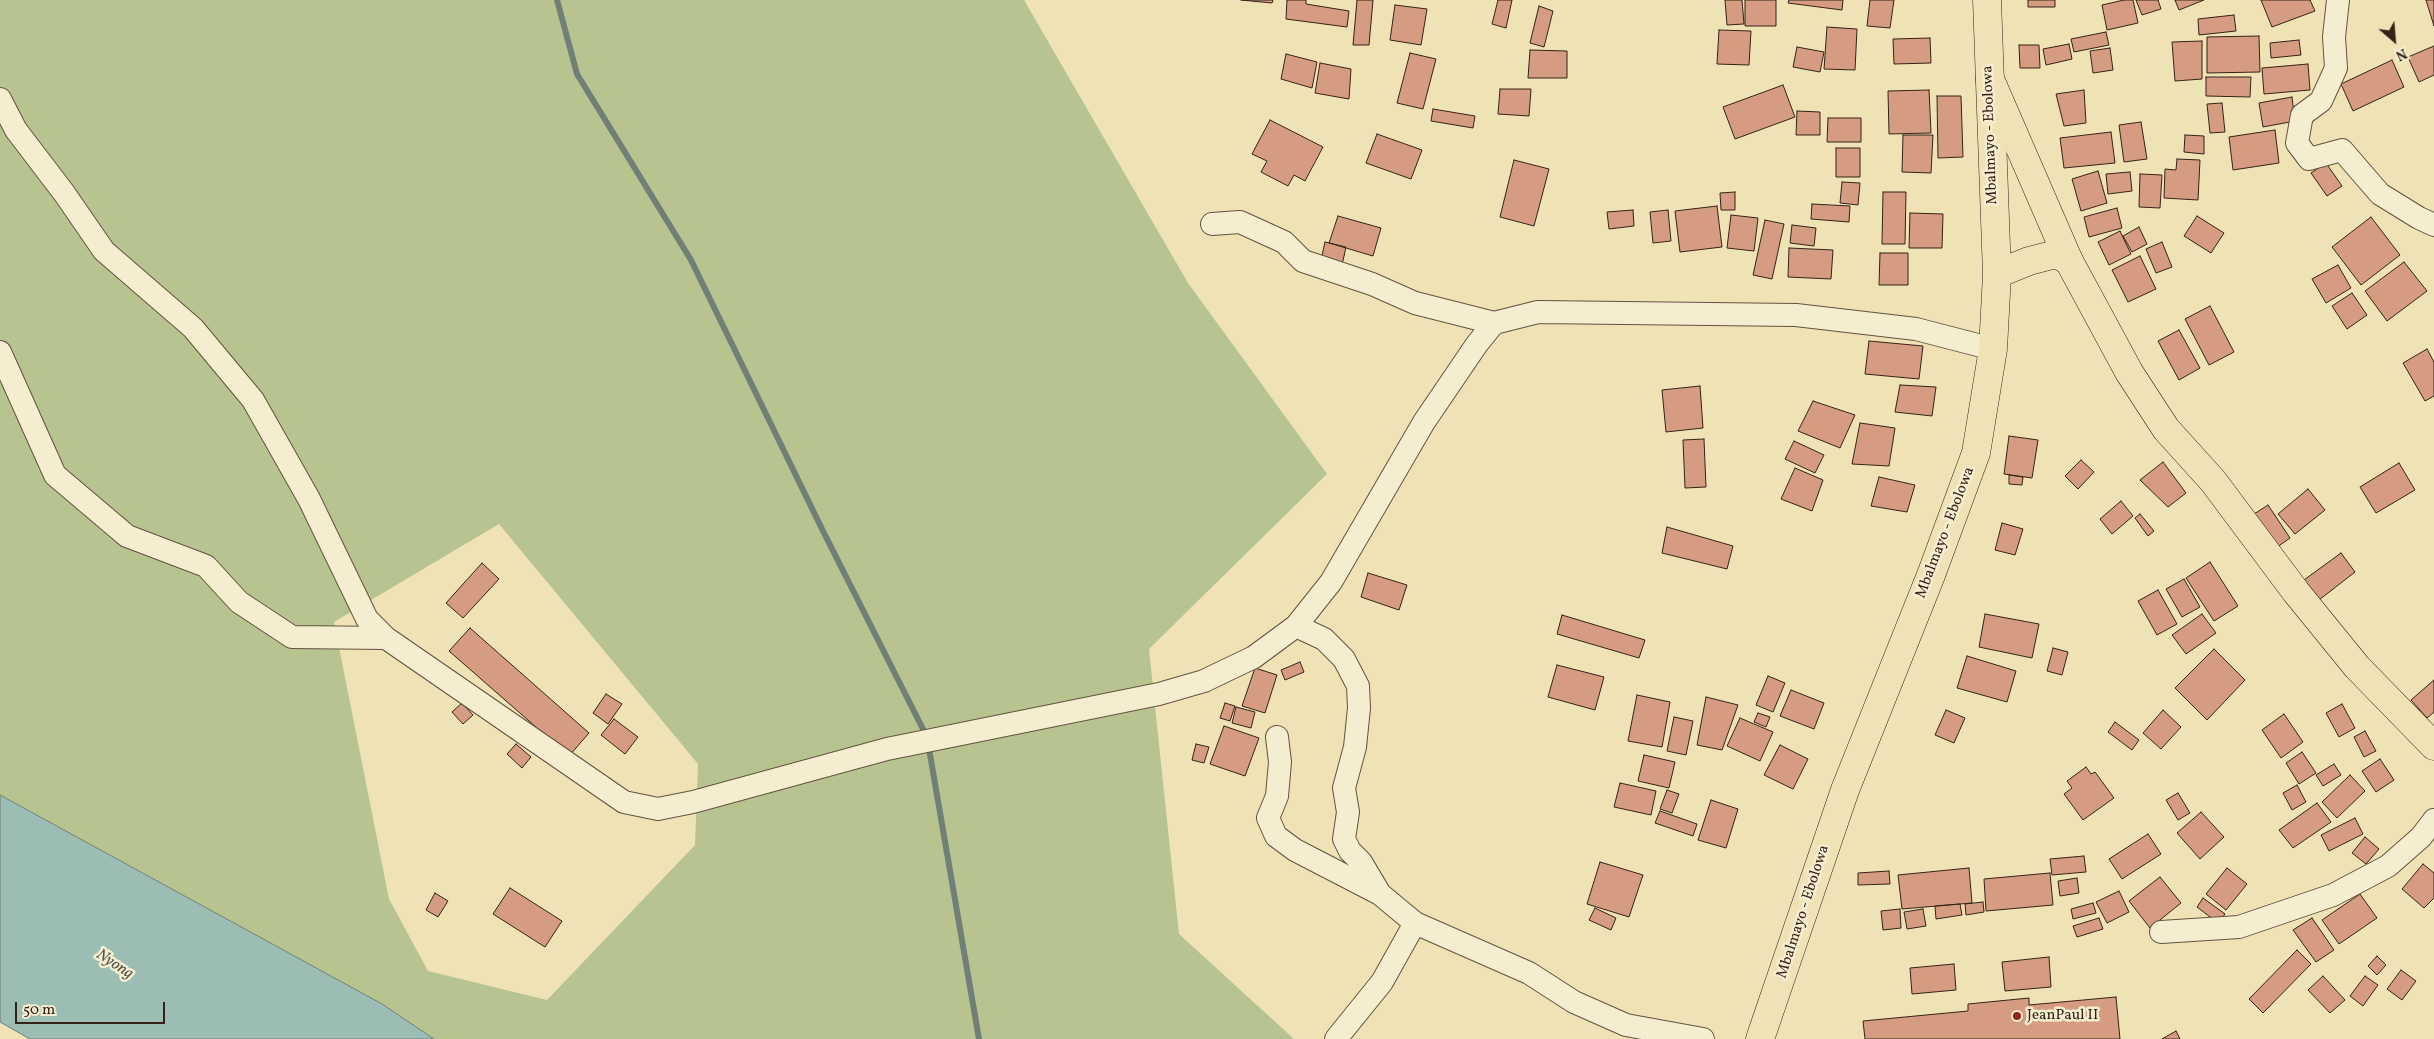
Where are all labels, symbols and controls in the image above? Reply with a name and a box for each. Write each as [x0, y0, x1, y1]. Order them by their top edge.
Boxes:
north arrow [2369, 15, 2419, 65]
text: N [2392, 43, 2410, 65]
street label: Mbalmayo - Ebolowa [1980, 65, 2002, 205]
street label: Mbalmayo - Ebolowa [1913, 465, 1979, 601]
street label: Mbalmayo - Ebolowa [1774, 843, 1834, 981]
water label: Nyong [92, 946, 136, 984]
scale bar [18, 992, 168, 1024]
text: 50 m [23, 1000, 55, 1021]
place label: JeanPaul II [2027, 1007, 2098, 1025]
marker: JeanPaul II [2011, 1010, 2023, 1022]

